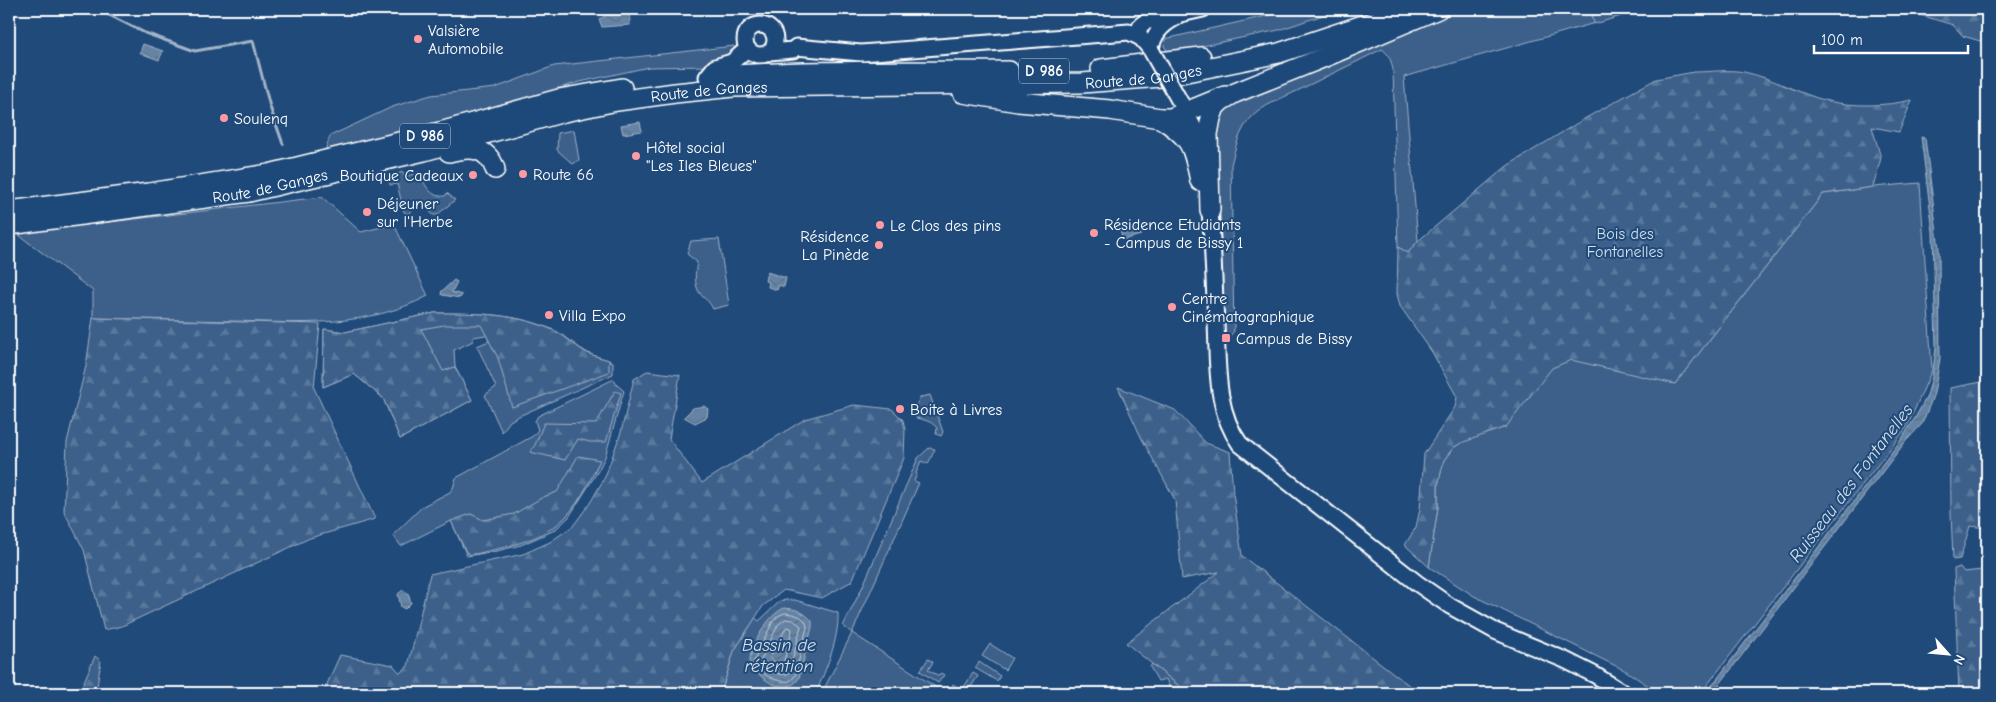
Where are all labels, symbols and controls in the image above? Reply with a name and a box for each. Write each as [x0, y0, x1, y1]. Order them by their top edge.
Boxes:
place label: Valsière Automobile [428, 22, 503, 58]
scale bar [1814, 22, 1967, 54]
text: 100 m [1821, 31, 1863, 49]
marker: Valsière Automobile [412, 33, 424, 45]
road number: D 986 [1019, 58, 1069, 84]
street label: Route de Ganges [1084, 61, 1204, 93]
street label: Route de Ganges [650, 79, 768, 106]
place label: Soulenq [234, 110, 288, 128]
marker: Soulenq [218, 112, 230, 124]
road number: D 986 [400, 124, 450, 148]
place label: Hôtel social "Les Iles Bleues" [646, 139, 757, 175]
marker: Hôtel social "Les Iles Bleues" [630, 150, 642, 162]
street label: Route de Ganges [211, 166, 330, 207]
place label: Route 66 [533, 166, 594, 184]
place label: Boutique Cadeaux [340, 167, 463, 185]
marker: Route 66 [517, 168, 529, 180]
marker: Boutique Cadeaux [467, 169, 479, 181]
place label: Déjeuner sur l'Herbe [377, 195, 453, 231]
marker: Déjeuner sur l'Herbe [361, 206, 373, 218]
place label: Résidence Etudiants - Campus de Bissy 1 [1104, 216, 1243, 252]
place label: Le Clos des pins [890, 217, 1001, 235]
marker: Le Clos des pins [874, 219, 886, 231]
park label: Bois des Fontanelles [1587, 225, 1664, 261]
marker: Résidence Etudiants - Campus de Bissy 1 [1088, 227, 1100, 239]
place label: Résidence La Pinède [800, 228, 869, 264]
marker: Résidence La Pinède [873, 239, 885, 251]
place label: Centre Cinématographique [1182, 290, 1314, 326]
marker: Centre Cinématographique [1166, 301, 1178, 313]
place label: Villa Expo [559, 307, 626, 325]
marker: Villa Expo [543, 309, 555, 321]
place label: Campus de Bissy [1236, 330, 1353, 348]
marker: Campus de Bissy [1220, 332, 1232, 344]
water label: Ruisseau des Fontanelles [1785, 400, 1918, 567]
place label: Boite à Livres [910, 401, 1002, 419]
marker: Boite à Livres [894, 403, 906, 415]
north arrow [1924, 630, 1974, 680]
water label: Bassin de rétention [742, 635, 816, 677]
text: N [1949, 652, 1969, 668]

